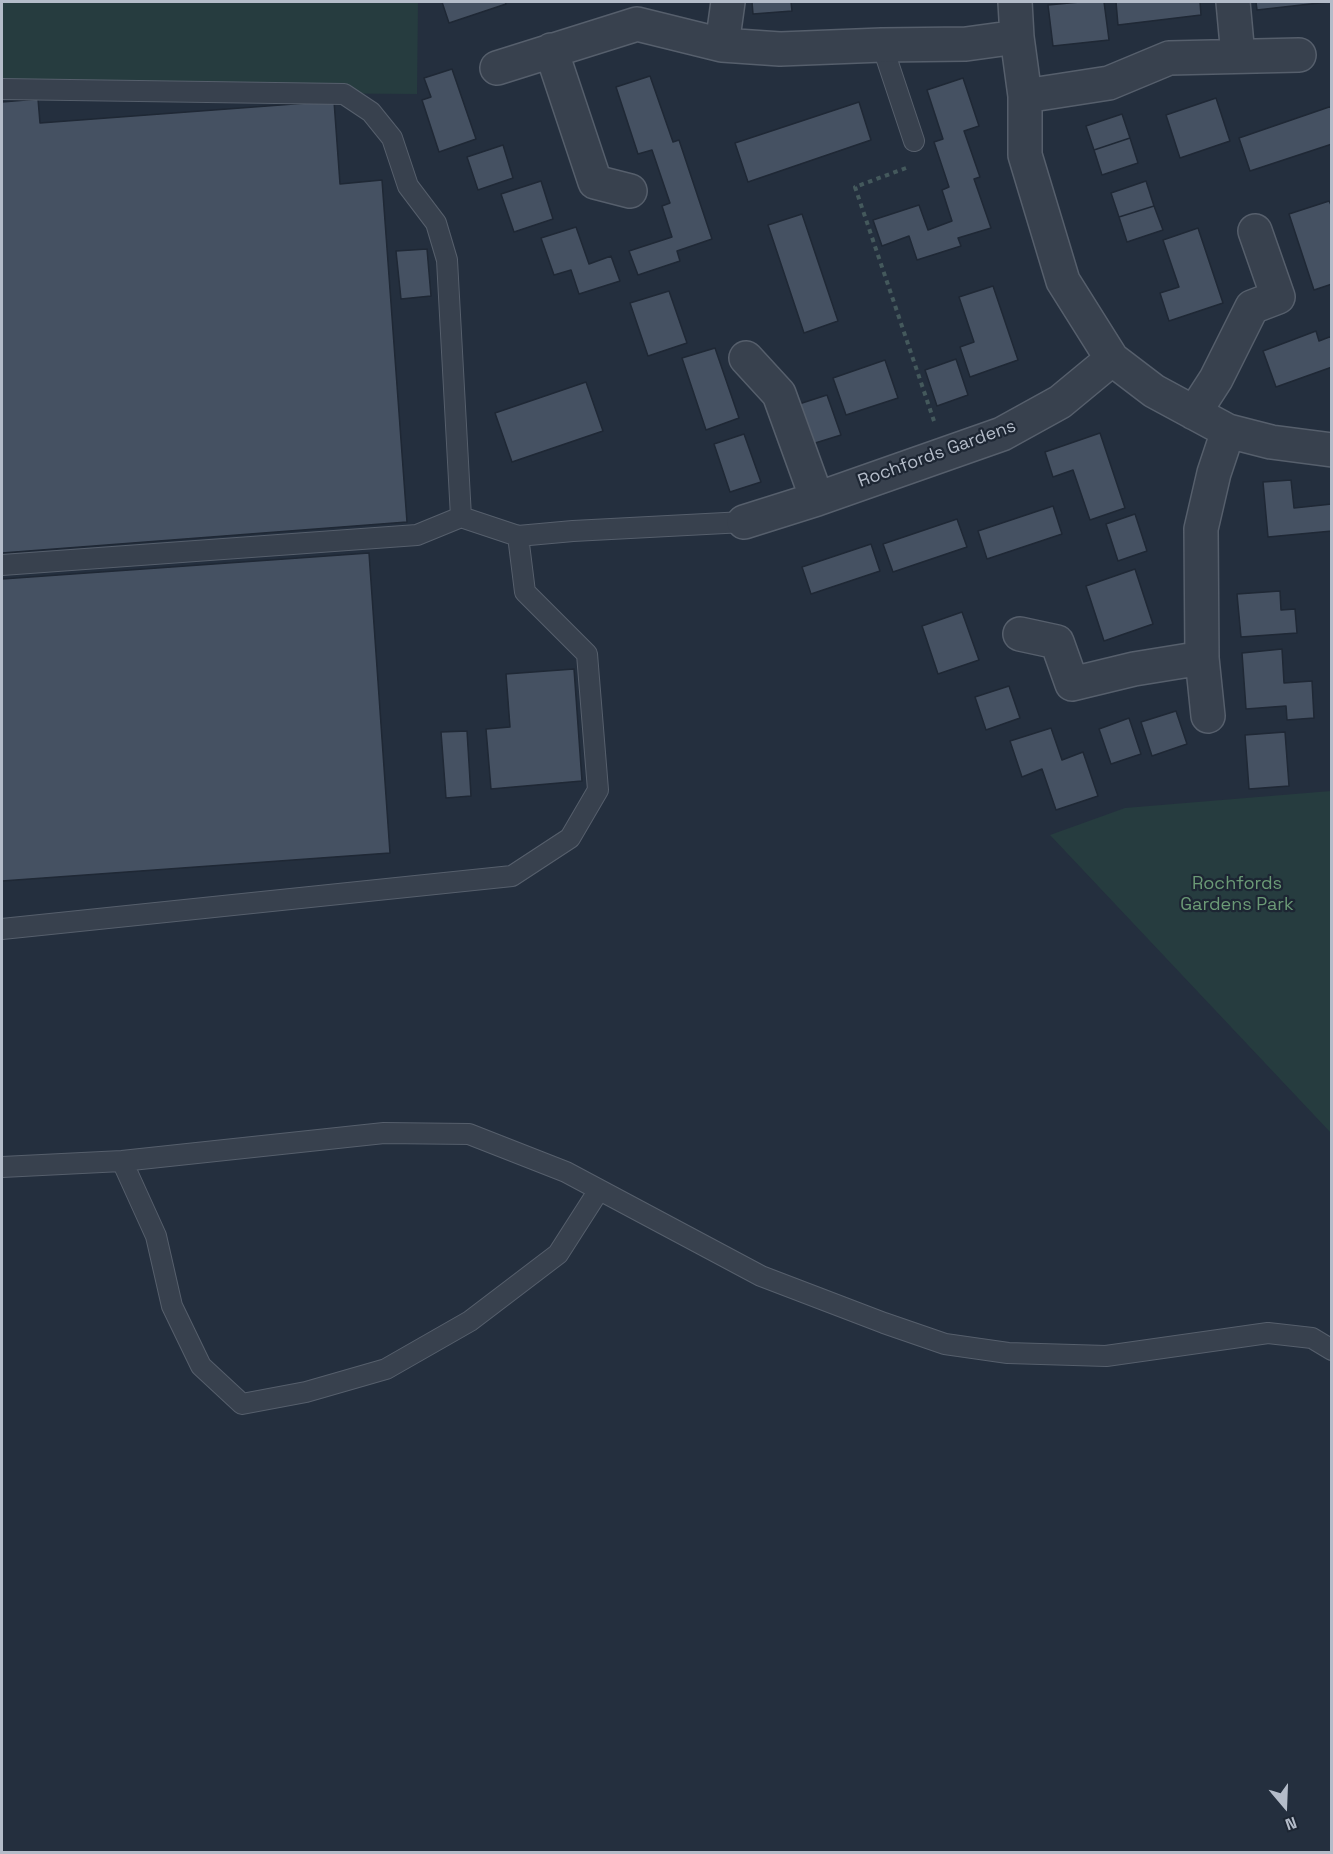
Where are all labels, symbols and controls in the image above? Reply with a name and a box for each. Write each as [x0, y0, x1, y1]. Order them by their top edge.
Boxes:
street label: Rochfords Gardens [855, 415, 1019, 493]
park label: Rochfords Gardens Park [1180, 873, 1294, 916]
north arrow [1255, 1776, 1315, 1836]
text: N [1283, 1812, 1300, 1835]

